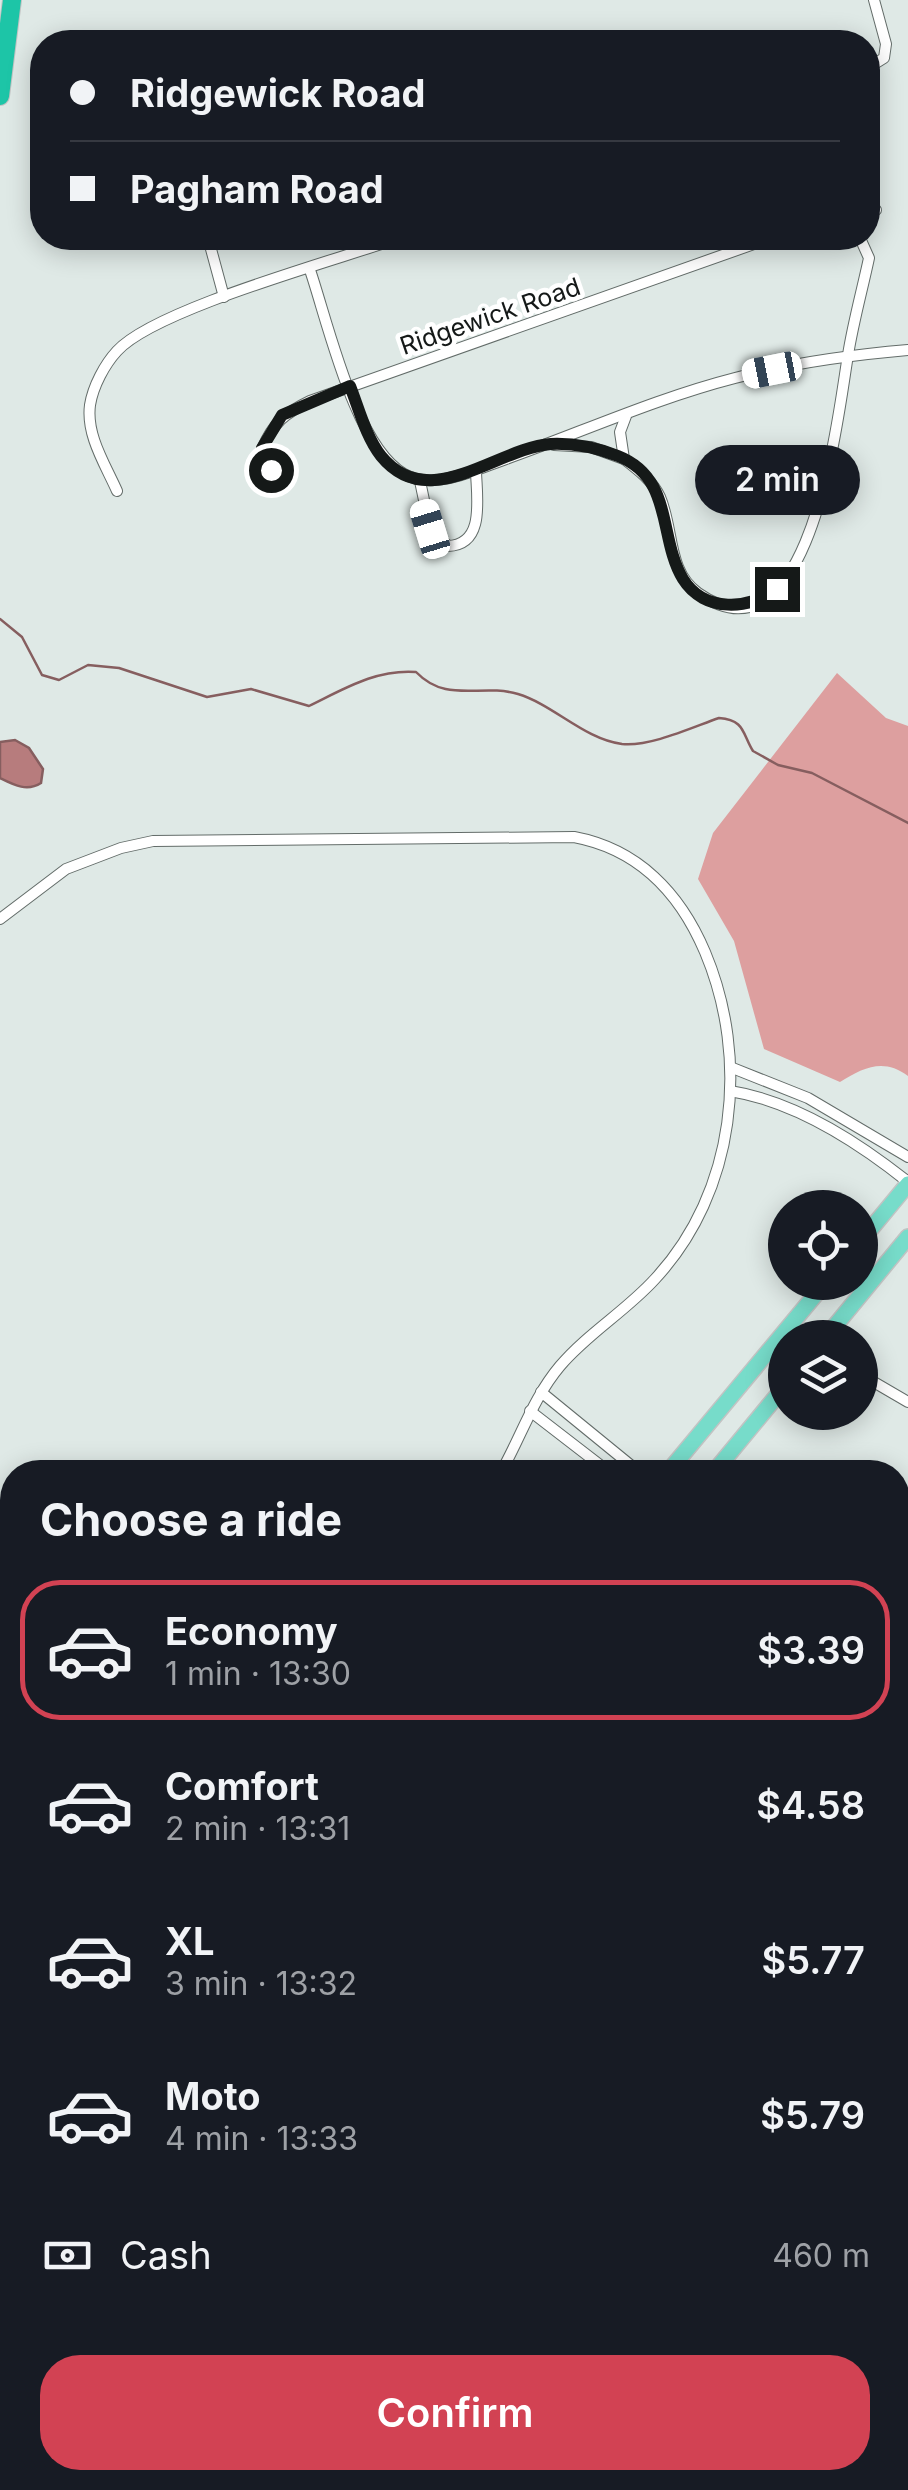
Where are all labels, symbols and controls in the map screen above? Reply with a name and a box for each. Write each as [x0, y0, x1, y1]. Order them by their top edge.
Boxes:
text: Ridgewick Road [130, 70, 426, 116]
text: Pagham Road [130, 166, 384, 212]
street label: Ridgewick Road [396, 271, 584, 361]
car [740, 350, 804, 390]
callout: 2 min [694, 444, 860, 514]
route start [249, 448, 294, 493]
text: 2 min [735, 460, 820, 499]
car [407, 496, 453, 562]
route end [755, 567, 800, 612]
map controls [768, 1190, 878, 1430]
button: locate [768, 1190, 878, 1300]
button: layers [768, 1320, 878, 1430]
text: Choose a ride [40, 1492, 342, 1547]
icon: car [45, 1605, 135, 1695]
text: Economy [165, 1608, 338, 1654]
text: $3.39 [757, 1627, 865, 1673]
text: 1 min · 13:30 [165, 1654, 351, 1693]
icon: car [45, 1760, 135, 1850]
text: Comfort [165, 1763, 319, 1809]
text: $4.58 [756, 1782, 865, 1828]
text: 2 min · 13:31 [165, 1809, 350, 1848]
icon: car [45, 1915, 135, 2005]
text: XL [165, 1918, 215, 1964]
text: $5.77 [761, 1937, 865, 1983]
text: 3 min · 13:32 [165, 1964, 357, 2003]
icon: car [45, 2070, 135, 2160]
text: Moto [165, 2073, 261, 2119]
text: $5.79 [760, 2092, 865, 2138]
text: 4 min · 13:33 [165, 2119, 358, 2158]
icon: cash [40, 2228, 95, 2283]
text: Cash [120, 2232, 212, 2278]
text: 460 m [772, 2236, 870, 2275]
button: Confirm [40, 2355, 870, 2470]

